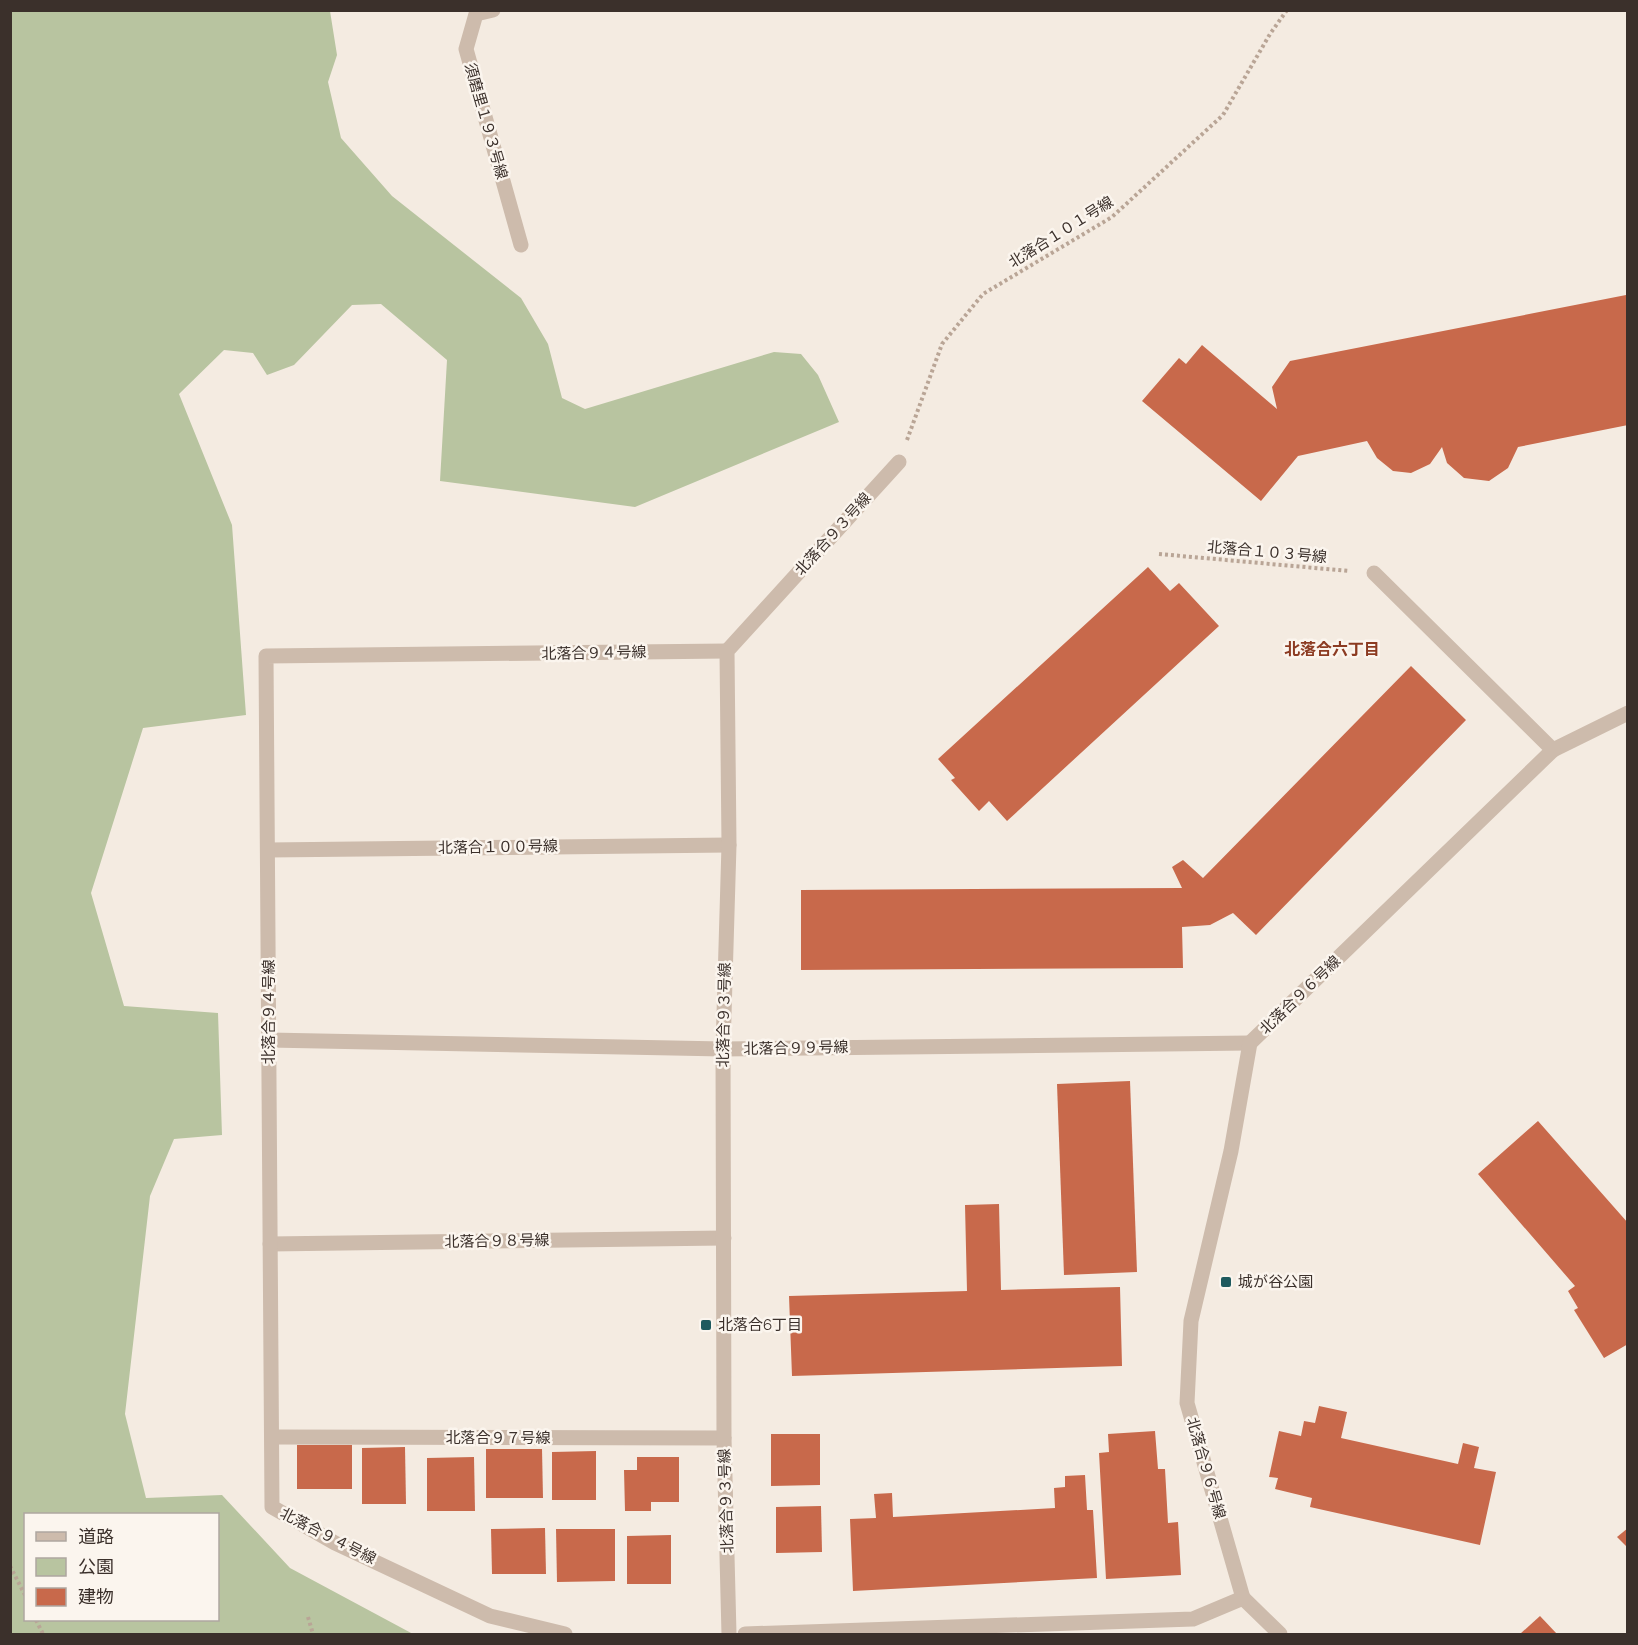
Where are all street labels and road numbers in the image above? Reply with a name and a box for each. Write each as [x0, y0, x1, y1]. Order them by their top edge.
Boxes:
street label: 須磨里１９３号線 [461, 61, 511, 181]
street label: 北落合１０１号線 [1005, 193, 1117, 271]
street label: 北落合９３号線 [791, 489, 875, 579]
street label: 北落合１０３号線 [1206, 538, 1328, 566]
street label: 北落合９４号線 [541, 643, 647, 663]
street label: 北落合１００号線 [438, 837, 558, 857]
street label: 北落合９６号線 [1256, 952, 1344, 1038]
street label: 北落合９４号線 [260, 959, 278, 1065]
street label: 北落合９３号線 [714, 962, 734, 1068]
street label: 北落合９９号線 [743, 1038, 849, 1058]
street label: 北落合９８号線 [444, 1231, 550, 1251]
street label: 北落合９６号線 [1183, 1415, 1229, 1521]
street label: 北落合９７号線 [445, 1429, 551, 1447]
street label: 北落合９３号線 [715, 1448, 737, 1554]
street label: 北落合９４号線 [277, 1504, 379, 1568]

